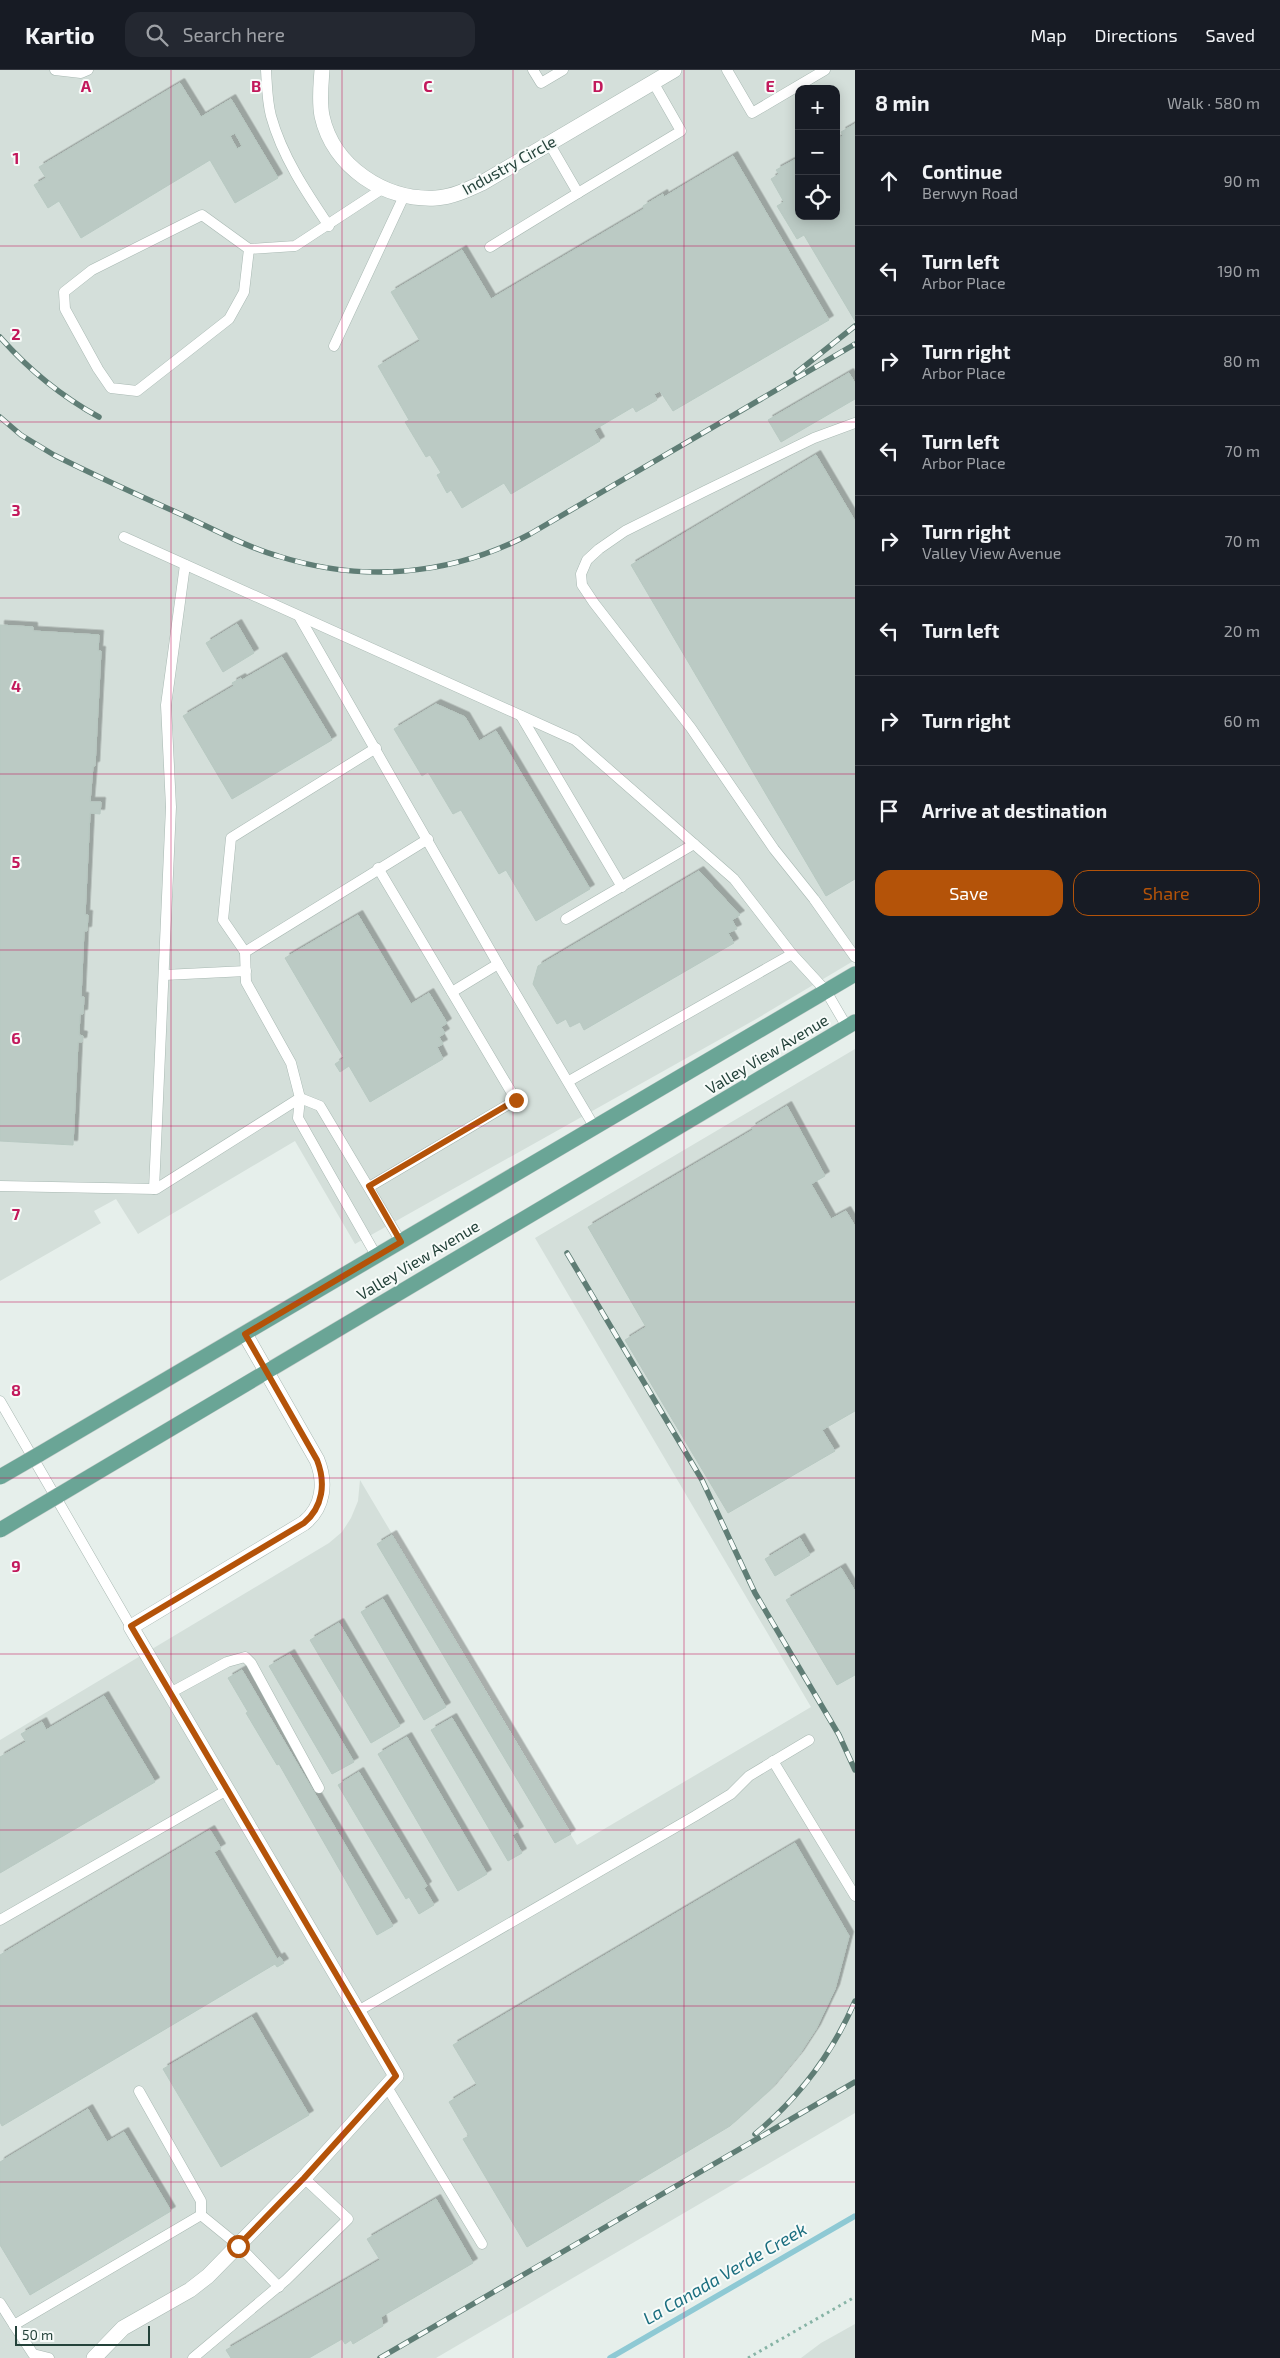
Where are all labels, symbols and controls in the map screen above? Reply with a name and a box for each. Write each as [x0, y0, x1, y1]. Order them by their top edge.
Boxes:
search box [125, 12, 475, 57]
text: Kartio [25, 20, 95, 49]
icon: search [143, 21, 171, 49]
text: Search here [183, 23, 285, 46]
text: Map [1030, 24, 1067, 46]
text: Directions [1095, 24, 1178, 46]
text: Saved [1206, 24, 1255, 46]
text: A [81, 76, 92, 95]
text: B [251, 76, 261, 95]
text: C [423, 76, 433, 95]
text: D [593, 76, 604, 95]
text: E [765, 76, 775, 95]
map controls [795, 85, 840, 220]
button: + [795, 85, 840, 130]
text: 8 min [875, 90, 930, 115]
text: Walk · 580 m [1167, 93, 1260, 112]
button: − [795, 130, 840, 175]
street label: Industry Circle [458, 131, 559, 198]
text: 1 [13, 148, 19, 167]
text: Continue [922, 160, 1002, 183]
icon: ahead [875, 167, 903, 195]
text: 90 m [1224, 171, 1260, 190]
button: locate [795, 175, 840, 220]
text: Berwyn Road [922, 183, 1018, 202]
text: Turn left [922, 250, 999, 273]
icon: left [875, 257, 903, 285]
text: 190 m [1217, 261, 1260, 280]
text: Arbor Place [922, 273, 1006, 292]
text: 2 [11, 324, 21, 343]
text: Turn right [922, 340, 1010, 363]
icon: right [875, 347, 903, 375]
text: 80 m [1223, 351, 1260, 370]
text: Arbor Place [922, 363, 1006, 382]
text: Turn left [922, 430, 999, 453]
icon: left [875, 437, 903, 465]
text: 70 m [1225, 441, 1260, 460]
text: Arbor Place [922, 453, 1006, 472]
text: 3 [11, 500, 21, 519]
text: Turn right [922, 520, 1010, 543]
icon: right [875, 527, 903, 555]
text: 70 m [1225, 531, 1260, 550]
text: Valley View Avenue [922, 543, 1061, 562]
icon: left [875, 617, 903, 645]
text: Turn left [922, 619, 999, 642]
text: 20 m [1224, 621, 1260, 640]
text: 4 [11, 676, 21, 695]
icon: right [875, 707, 903, 735]
text: Turn right [922, 709, 1010, 732]
text: 60 m [1224, 711, 1260, 730]
icon: arrive [875, 797, 903, 825]
text: Arrive at destination [922, 799, 1107, 822]
text: 5 [12, 852, 21, 871]
button: Save [875, 870, 1063, 916]
button: Share [1073, 870, 1260, 916]
street label: Valley View Avenue [702, 1010, 831, 1098]
text: 6 [11, 1028, 21, 1047]
route end [505, 1089, 528, 1112]
text: 7 [12, 1204, 21, 1223]
street label: Valley View Avenue [353, 1216, 482, 1304]
text: 8 [11, 1380, 21, 1399]
text: 9 [11, 1556, 21, 1575]
water label: La Canada Verde Creek [639, 2217, 810, 2329]
route start [227, 2235, 250, 2258]
scale bar [15, 2323, 150, 2346]
text: 50 m [22, 2326, 53, 2343]

